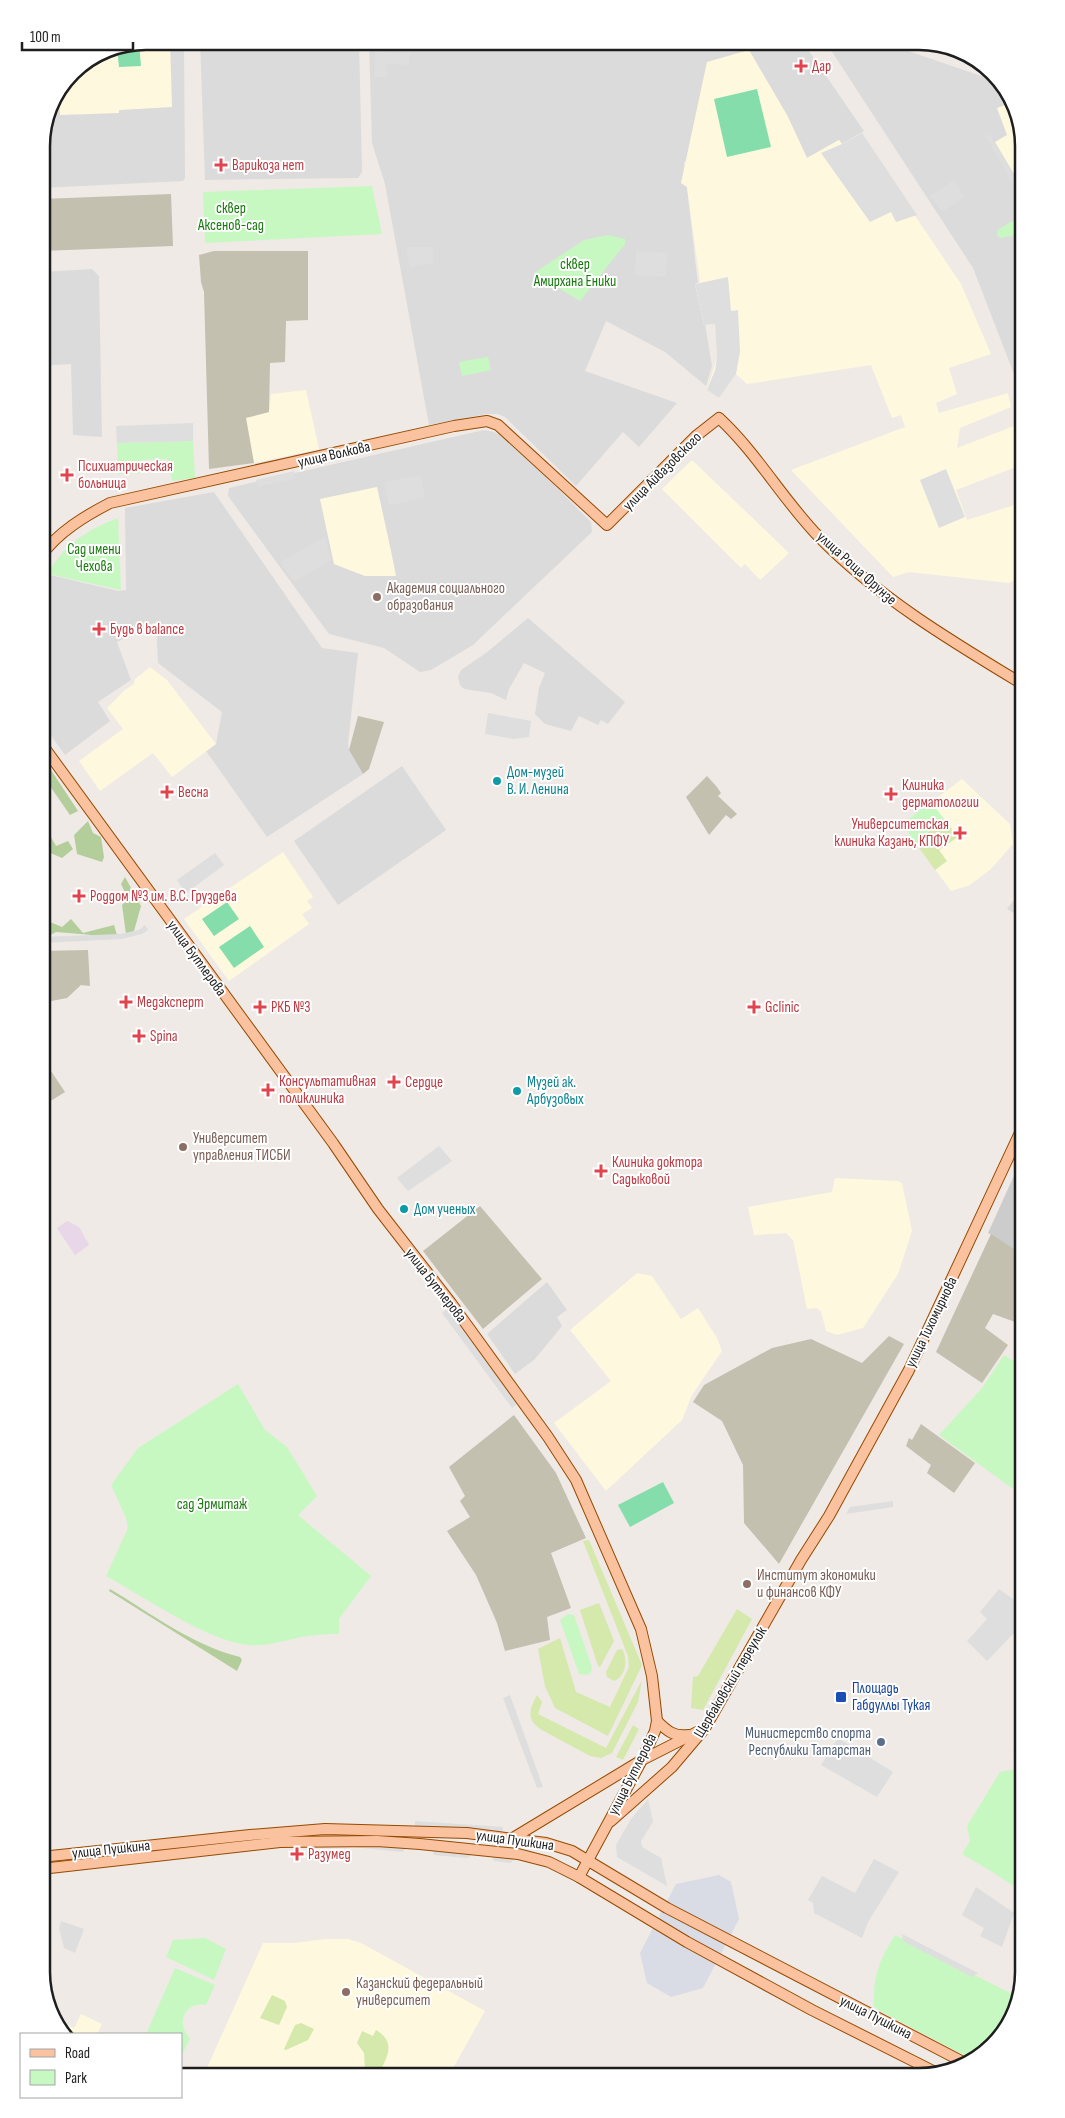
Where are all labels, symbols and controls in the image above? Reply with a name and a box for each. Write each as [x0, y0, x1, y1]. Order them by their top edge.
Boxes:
scale bar [22, 20, 134, 52]
text: 100 m [30, 28, 61, 47]
place label: Дар [812, 57, 831, 76]
marker: Дар [794, 59, 808, 73]
place label: Варикоза нет [232, 156, 304, 175]
marker: Варикоза нет [214, 158, 228, 172]
park label: сквер Аксенов-сад [197, 199, 264, 235]
park label: сквер Амирхана Еники [533, 255, 616, 291]
street label: улица Айвазовского [619, 428, 706, 515]
street label: улица Волкова [296, 437, 372, 472]
place label: Психиатрическая больница [78, 457, 173, 493]
marker: Психиатрическая больница [60, 468, 74, 482]
street label: улица Роща Фрунзе [813, 527, 901, 609]
park label: Сад имени Чехова [67, 540, 121, 576]
place label: Академия социального образования [386, 579, 505, 615]
marker: Академия социального образования [371, 591, 383, 603]
place label: Будь в balance [110, 620, 184, 639]
marker: Будь в balance [92, 622, 106, 636]
place label: Дом-музей В. И. Ленина [507, 763, 569, 799]
marker: Дом-музей В. И. Ленина [491, 775, 503, 787]
place label: Клиника дерматологии [902, 776, 979, 812]
place label: Весна [178, 783, 209, 802]
marker: Весна [160, 785, 174, 799]
marker: Клиника дерматологии [884, 787, 898, 801]
place label: Университетская клиника Казань, КПФУ [834, 815, 950, 851]
marker: Университетская клиника Казань, КПФУ [953, 826, 967, 840]
place label: Роддом №3 им. В.С. Груздева [90, 887, 237, 906]
marker: Роддом №3 им. В.С. Груздева [72, 889, 86, 903]
street label: улица Бутлерова [163, 917, 231, 1000]
place label: Медэксперт [137, 993, 204, 1012]
marker: Медэксперт [119, 995, 133, 1009]
place label: РКБ №3 [271, 998, 311, 1017]
place label: Gclinic [765, 998, 800, 1017]
marker: РКБ №3 [253, 1000, 267, 1014]
marker: Gclinic [747, 1000, 761, 1014]
place label: Spina [150, 1027, 178, 1046]
marker: Spina [132, 1029, 146, 1043]
place label: Консультативная поликлиника [279, 1072, 376, 1108]
place label: Сердце [405, 1073, 443, 1092]
place label: Музей ак. Арбузовых [526, 1073, 584, 1109]
marker: Сердце [387, 1075, 401, 1089]
marker: Консультативная поликлиника [261, 1083, 275, 1097]
marker: Музей ак. Арбузовых [511, 1085, 523, 1097]
place label: Университет управления ТИСБИ [193, 1129, 291, 1165]
marker: Университет управления ТИСБИ [177, 1141, 189, 1153]
place label: Клиника доктора Садыковой [612, 1153, 703, 1189]
marker: Клиника доктора Садыковой [594, 1164, 608, 1178]
place label: Дом ученых [414, 1200, 476, 1219]
marker: Дом ученых [398, 1203, 410, 1215]
street label: улица Бутлерова [401, 1244, 471, 1326]
street label: улица Тихомирнова [901, 1273, 962, 1371]
park label: сад Эрмитаж [177, 1495, 247, 1514]
place label: Институт экономики и финансов КФУ [757, 1566, 876, 1602]
marker: Институт экономики и финансов КФУ [741, 1578, 753, 1590]
street label: Щербаковский переулок [690, 1623, 771, 1741]
place label: Площадь Габдуллы Тукая [852, 1679, 930, 1715]
marker: Площадь Габдуллы Тукая [834, 1690, 848, 1704]
place label: Министерство спорта Республики Татарстан [745, 1724, 871, 1760]
street label: улица Бутлерова [604, 1730, 661, 1818]
marker: Министерство спорта Республики Татарстан [875, 1736, 887, 1748]
street label: улица Пушкина [475, 1826, 555, 1855]
street label: улица Пушкина [71, 1836, 151, 1863]
place label: Разумед [308, 1845, 351, 1864]
marker: Разумед [290, 1847, 304, 1861]
place label: Казанский федеральный университет [356, 1974, 483, 2010]
marker: Казанский федеральный университет [340, 1986, 352, 1998]
street label: улица Пушкина [836, 1991, 915, 2044]
legend [20, 2033, 182, 2098]
text: Road [65, 2044, 90, 2063]
text: Park [65, 2069, 87, 2088]

